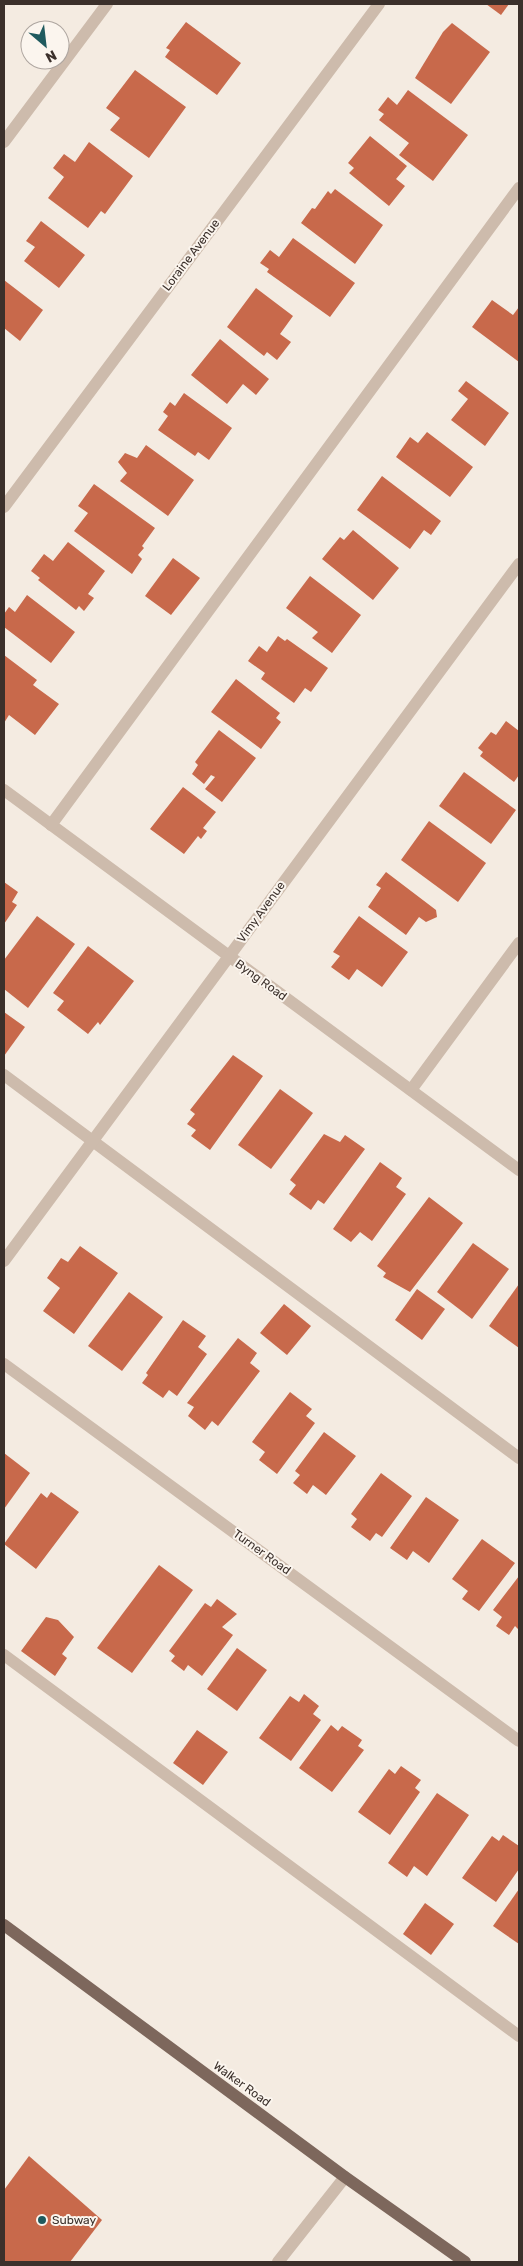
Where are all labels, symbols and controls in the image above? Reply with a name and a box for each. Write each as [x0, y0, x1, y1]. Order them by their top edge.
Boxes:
north arrow [20, 20, 70, 70]
text: N [42, 46, 59, 66]
street label: Loraine Avenue [159, 216, 223, 294]
street label: Vimy Avenue [234, 878, 288, 945]
street label: Byng Road [232, 957, 290, 1003]
street label: Turner Road [231, 1527, 293, 1577]
street label: Walker Road [211, 2059, 273, 2109]
place label: Subway [52, 2213, 97, 2227]
marker: Subway [36, 2214, 48, 2226]

